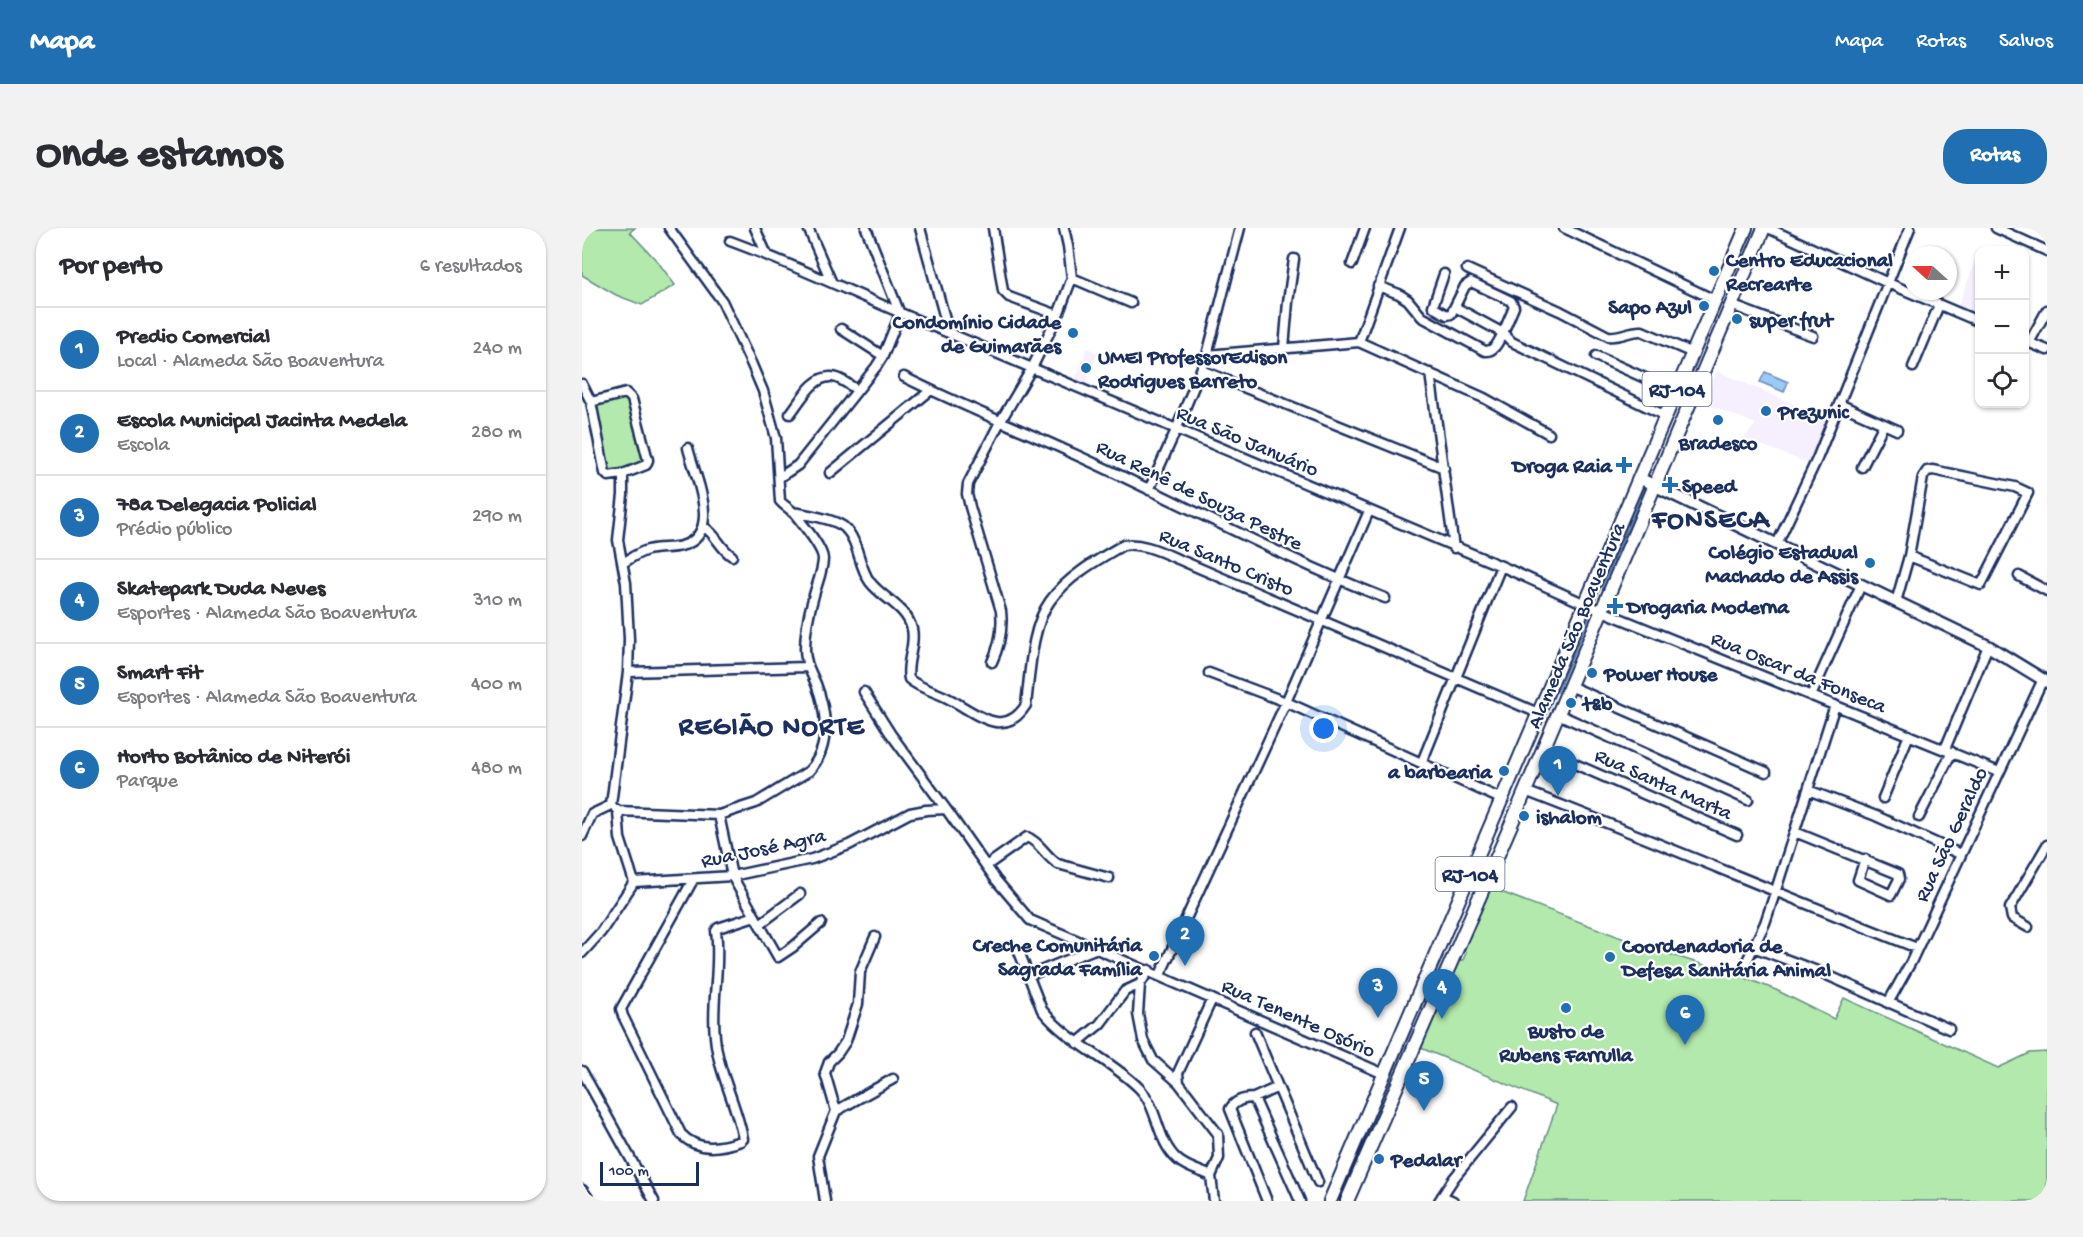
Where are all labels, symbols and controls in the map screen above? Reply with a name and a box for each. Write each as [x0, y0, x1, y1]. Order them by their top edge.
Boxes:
text: Mapa [30, 26, 94, 59]
text: Mapa [1835, 30, 1883, 55]
text: Rotas [1916, 30, 1966, 55]
text: Salvos [1999, 30, 2053, 55]
button: Rotas [1943, 129, 2047, 184]
text: Onde estamos [36, 132, 282, 181]
north arrow [1903, 246, 1957, 300]
map controls [1975, 246, 2029, 408]
button: + [1975, 246, 2029, 300]
place label: Centro Educacional Recrearte [1725, 250, 1893, 299]
text: Por perto [60, 252, 163, 283]
text: 6 resultados [420, 256, 522, 279]
marker: Centro Educacional Recrearte [1707, 264, 1721, 278]
place label: Sapo Azul [1608, 297, 1692, 322]
marker: Sapo Azul [1697, 299, 1711, 313]
button: − [1975, 300, 2029, 354]
place label: super frut [1749, 310, 1835, 335]
place label: Condomínio Cidade de Guimarães [892, 312, 1062, 361]
marker: super frut [1730, 312, 1744, 326]
text: Predio Comercial [117, 325, 270, 351]
marker: Condomínio Cidade de Guimarães [1066, 326, 1080, 340]
text: 1 [75, 338, 84, 361]
text: 240 m [472, 338, 522, 361]
place label: UMEI ProfessorEdison Rodrigues Barreto [1097, 347, 1288, 396]
text: Local · Alameda São Boaventura [117, 351, 384, 374]
button: locate [1975, 354, 2029, 408]
marker: UMEI ProfessorEdison Rodrigues Barreto [1079, 361, 1093, 375]
road number: RJ-104 [1642, 372, 1712, 406]
street label: Rua São Januário [1172, 402, 1322, 484]
place label: Prezunic [1777, 402, 1851, 427]
marker: Prezunic [1759, 404, 1773, 418]
text: Escola Municipal Jacinta Medela [117, 409, 407, 435]
marker: Bradesco [1711, 413, 1725, 427]
text: 2 [75, 422, 84, 445]
text: 280 m [471, 422, 522, 445]
place label: Bradesco [1678, 433, 1757, 458]
text: Escola [117, 435, 170, 458]
street label: Rua Renê de Souza Pestre [1091, 436, 1307, 559]
place label: Droga Raia [1511, 456, 1613, 481]
marker: Droga Raia [1617, 458, 1631, 472]
place label: Speed [1682, 476, 1739, 501]
marker: Speed [1663, 478, 1677, 492]
text: 78a Delegacia Policial [117, 493, 317, 519]
text: 3 [74, 506, 85, 529]
text: 290 m [472, 506, 522, 529]
district label: FONSECA [1651, 506, 1771, 538]
street label: Alameda São Boaventura [1523, 518, 1634, 733]
text: Prédio público [117, 519, 232, 542]
street label: Rua Santo Cristo [1155, 525, 1297, 604]
place label: Colégio Estadual Machado de Assis [1705, 542, 1859, 591]
marker: Colégio Estadual Machado de Assis [1863, 556, 1877, 570]
text: Skatepark Duda Neves [117, 577, 325, 603]
text: 4 [75, 590, 84, 613]
text: 310 m [473, 590, 522, 613]
place label: Drogaria Moderna [1625, 597, 1790, 622]
marker: Drogaria Moderna [1608, 599, 1622, 613]
text: Esportes · Alameda São Boaventura [117, 603, 417, 626]
street label: Rua Oscar da Fonseca [1706, 628, 1890, 721]
text: Smart Fit [117, 661, 202, 687]
place label: Power House [1603, 664, 1718, 689]
marker: Power House [1585, 666, 1599, 680]
text: 5 [74, 674, 85, 697]
text: 400 m [471, 674, 522, 697]
text: Esportes · Alameda São Boaventura [117, 687, 417, 710]
place label: t&b [1581, 694, 1612, 719]
marker: t&b [1564, 696, 1578, 710]
district label: REGIÃO NORTE [678, 713, 866, 745]
your location [1309, 714, 1338, 743]
text: Horto Botânico de Niterói [117, 745, 350, 771]
street label: Rua Santa Marta [1590, 745, 1736, 828]
pin: 1 [1538, 746, 1578, 796]
text: 6 [74, 758, 85, 781]
text: 480 m [471, 758, 522, 781]
place label: a barbearia [1387, 762, 1493, 787]
marker: a barbearia [1497, 764, 1511, 778]
street label: Rua São Geraldo [1911, 764, 1995, 907]
text: Parque [117, 771, 178, 794]
place label: ishalom [1536, 807, 1602, 832]
marker: ishalom [1517, 809, 1531, 823]
street label: Rua José Agra [699, 825, 829, 876]
road number: RJ-104 [1436, 857, 1504, 891]
pin: 2 [1166, 916, 1204, 966]
place label: Creche Comunitária Sagrada Família [972, 935, 1143, 984]
place label: Coordenadoria de Defesa Sanitária Animal [1620, 936, 1831, 985]
marker: Creche Comunitária Sagrada Família [1147, 949, 1161, 963]
marker: Coordenadoria de Defesa Sanitária Animal [1603, 950, 1617, 964]
pin: 3 [1358, 968, 1398, 1018]
pin: 4 [1422, 970, 1462, 1019]
street label: Rua Tenente Osório [1217, 975, 1378, 1065]
pin: 6 [1666, 996, 1704, 1045]
marker: Busto de Rubens Farrulla [1559, 1001, 1573, 1015]
place label: Busto de Rubens Farrulla [1498, 1021, 1634, 1070]
pin: 5 [1404, 1062, 1444, 1111]
place label: Pedalar [1390, 1150, 1464, 1175]
marker: Pedalar [1372, 1152, 1386, 1166]
scale bar [600, 1159, 699, 1186]
text: 100 m [609, 1163, 649, 1182]

